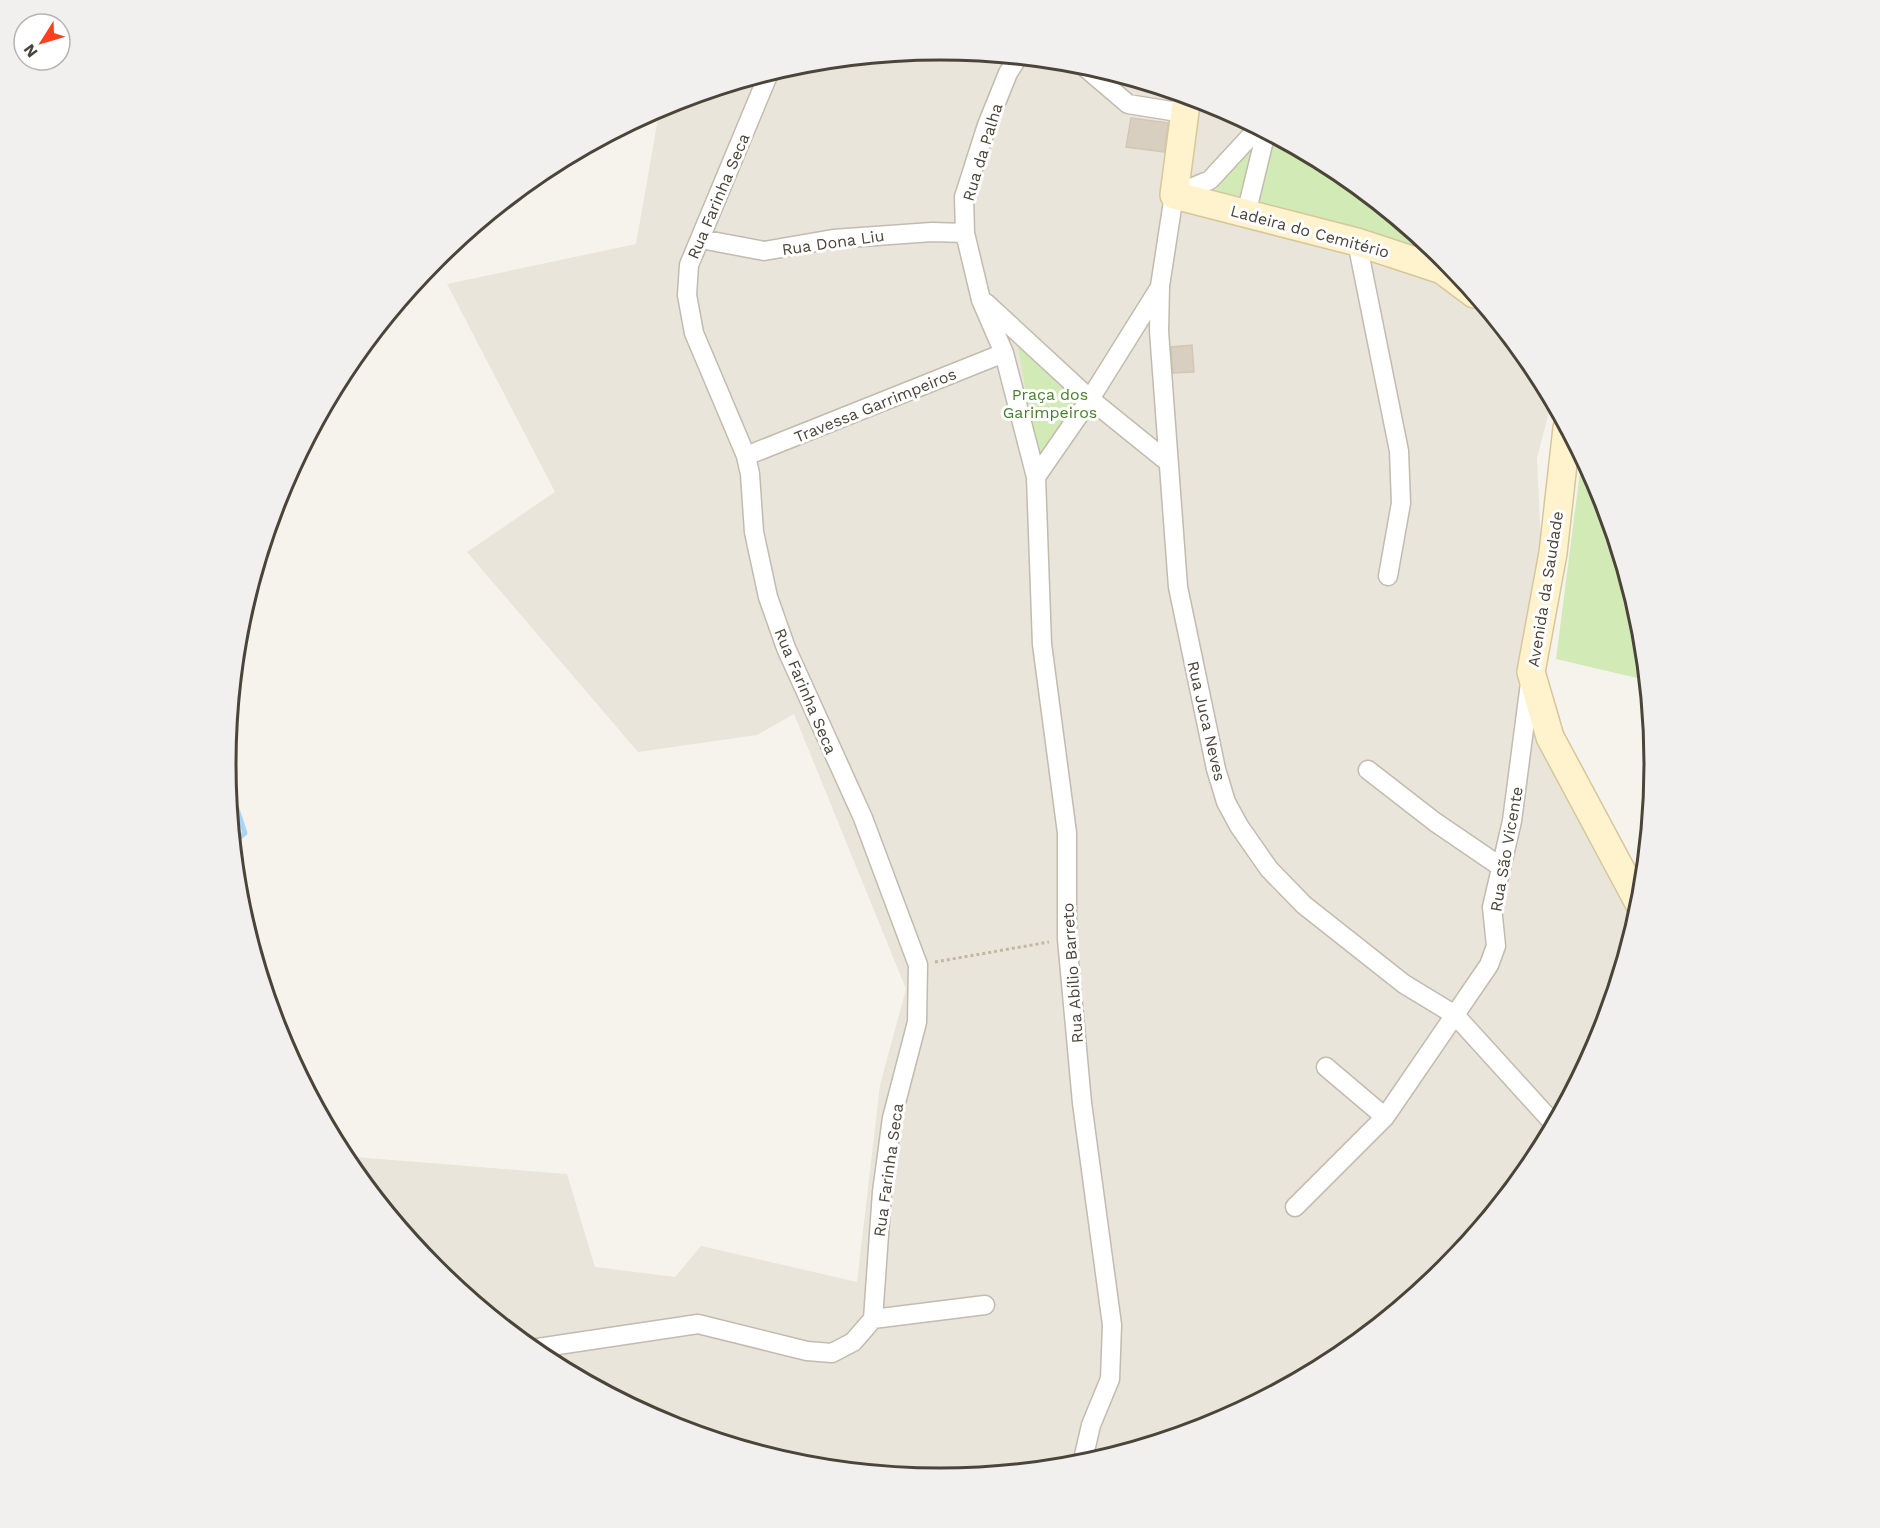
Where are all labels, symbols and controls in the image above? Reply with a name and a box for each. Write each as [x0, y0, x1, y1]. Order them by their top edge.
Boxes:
north arrow [12, 12, 72, 72]
text: N [19, 40, 42, 61]
street label: Rua da Palha [959, 101, 1006, 203]
street label: Rua Farinha Seca [683, 130, 754, 262]
street label: Ladeira do Cemitério [1228, 201, 1391, 262]
street label: Rua Dona Liu [781, 226, 886, 259]
street label: Travessa Garrimpeiros [791, 364, 959, 447]
park label: Praça dos Garimpeiros [1003, 385, 1097, 422]
street label: Avenida da Saudade [1524, 510, 1567, 668]
street label: Rua Farinha Seca [770, 625, 841, 757]
street label: Rua Juca Neves [1183, 659, 1230, 783]
street label: Rua São Vicente [1486, 785, 1527, 913]
street label: Rua Abílio Barreto [1058, 902, 1087, 1044]
street label: Rua Farinha Seca [870, 1102, 907, 1238]

